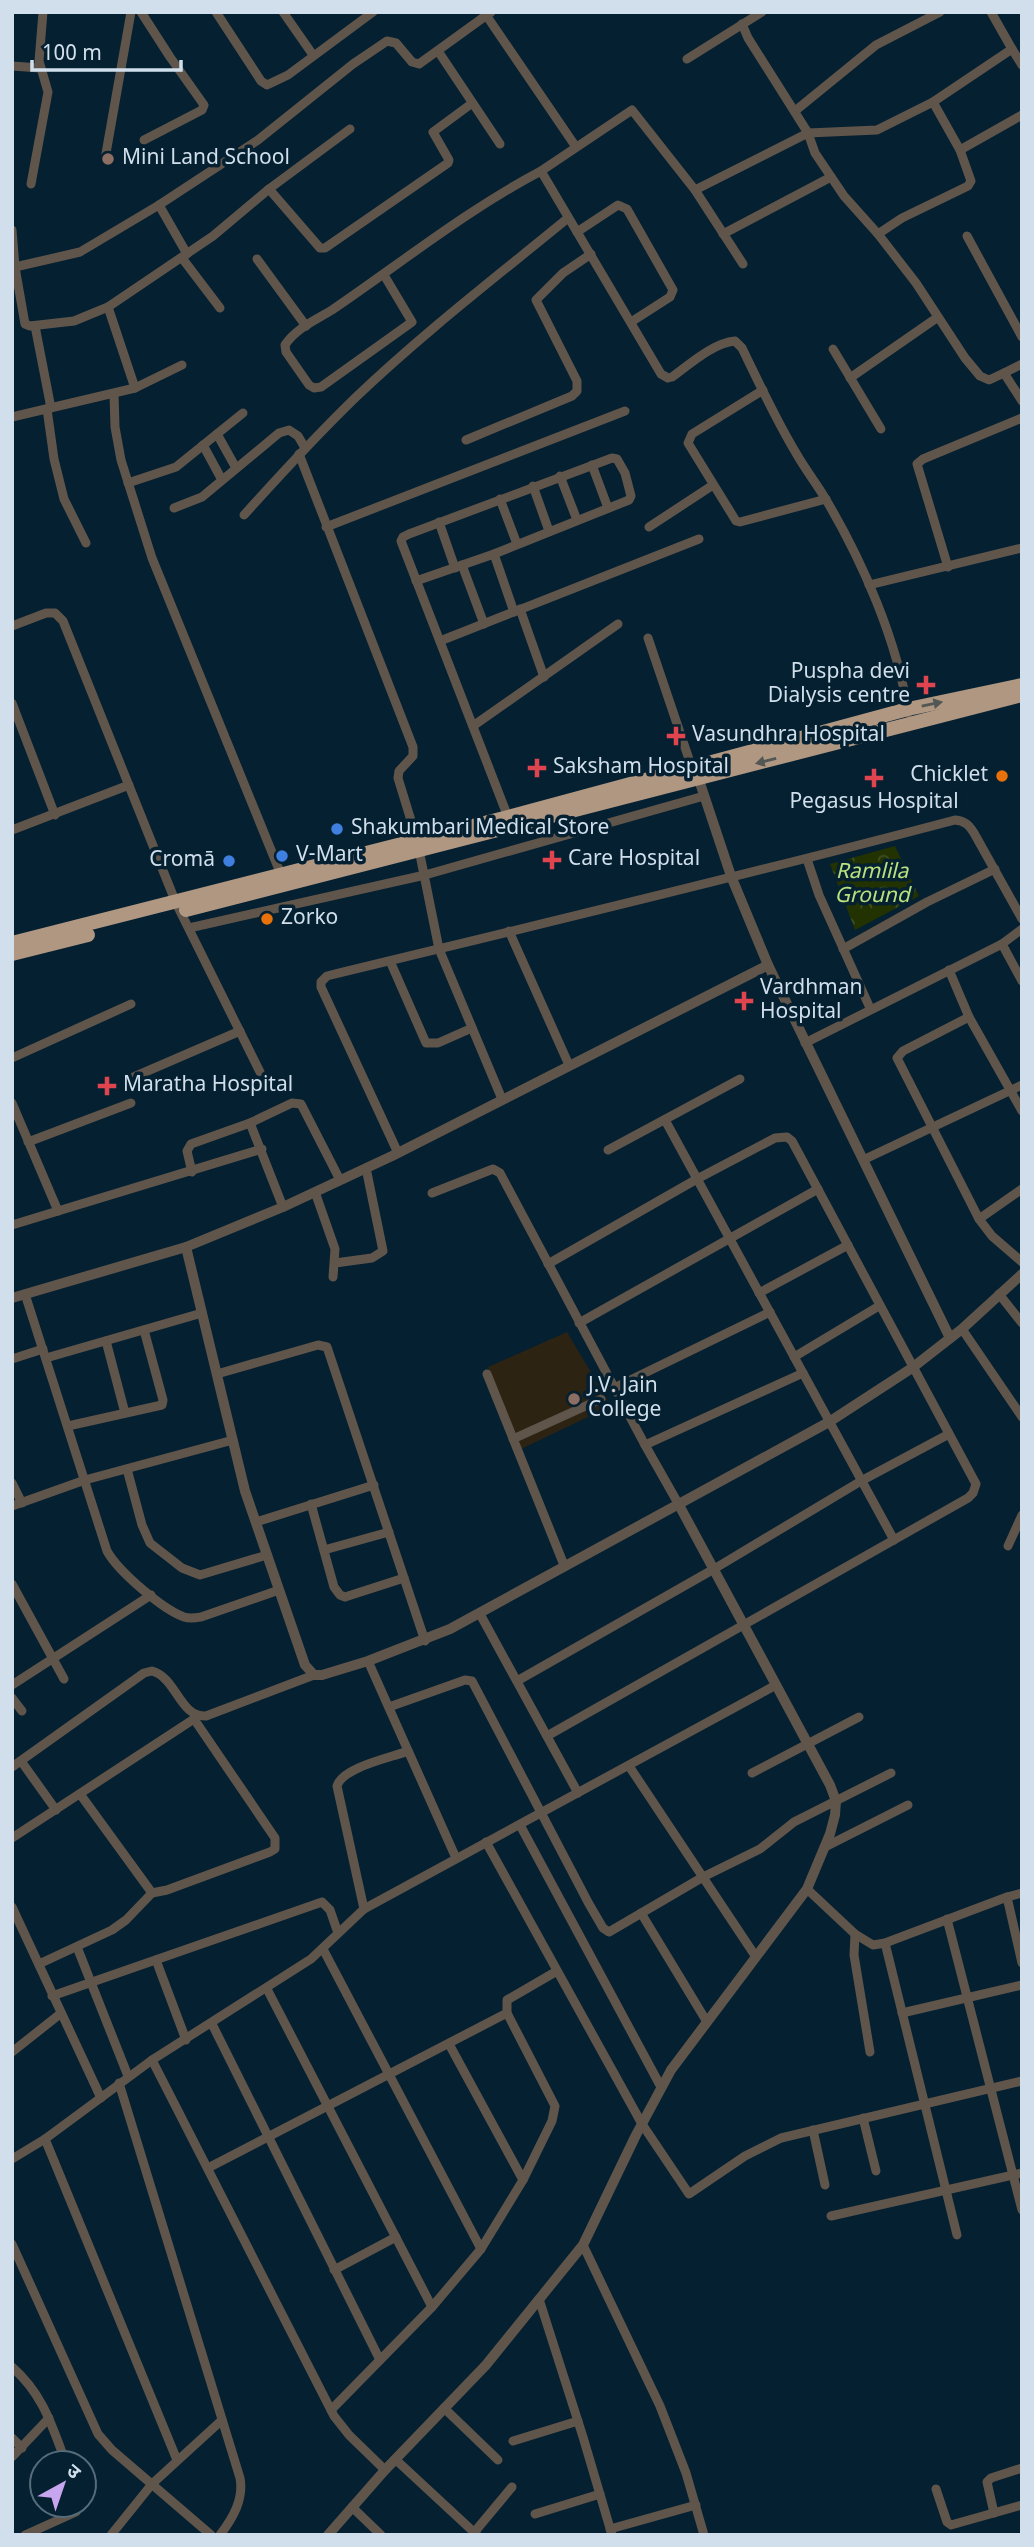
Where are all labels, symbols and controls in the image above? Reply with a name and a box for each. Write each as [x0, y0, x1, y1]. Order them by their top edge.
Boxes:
scale bar [32, 28, 180, 72]
text: 100 m [42, 41, 102, 69]
place label: Mini Land School [122, 145, 290, 173]
marker: Mini Land School [100, 151, 116, 167]
place label: Puspha devi Dialysis centre [768, 659, 910, 711]
marker: Puspha devi Dialysis centre [916, 675, 936, 695]
one-way arrow [921, 699, 943, 710]
place label: Vasundhra Hospital [692, 722, 885, 750]
marker: Vasundhra Hospital [666, 726, 686, 746]
place label: Saksham Hospital [553, 754, 729, 782]
one-way arrow [755, 756, 777, 767]
marker: Saksham Hospital [527, 758, 547, 778]
place label: Chicklet [910, 762, 988, 790]
marker: Pegasus Hospital [864, 768, 884, 788]
marker: Chicklet [994, 768, 1010, 784]
place label: Pegasus Hospital [789, 789, 959, 817]
place label: Shakumbari Medical Store [351, 815, 609, 843]
marker: Shakumbari Medical Store [329, 821, 345, 837]
place label: V-Mart [296, 842, 363, 870]
place label: Care Hospital [568, 846, 700, 874]
place label: Cromā [149, 847, 215, 875]
marker: V-Mart [274, 848, 290, 864]
marker: Care Hospital [542, 850, 562, 870]
marker: Cromā [221, 853, 237, 869]
park label: Ramlila Ground [834, 859, 913, 911]
place label: Zorko [281, 905, 338, 933]
marker: Zorko [259, 911, 275, 927]
place label: Vardhman Hospital [760, 975, 863, 1027]
marker: Vardhman Hospital [734, 991, 754, 1011]
place label: Maratha Hospital [123, 1072, 293, 1100]
marker: Maratha Hospital [97, 1076, 117, 1096]
place label: J.V. Jain College [586, 1373, 661, 1425]
marker: J.V. Jain College [566, 1391, 582, 1407]
north arrow [28, 2449, 98, 2519]
text: उ [60, 2460, 85, 2487]

